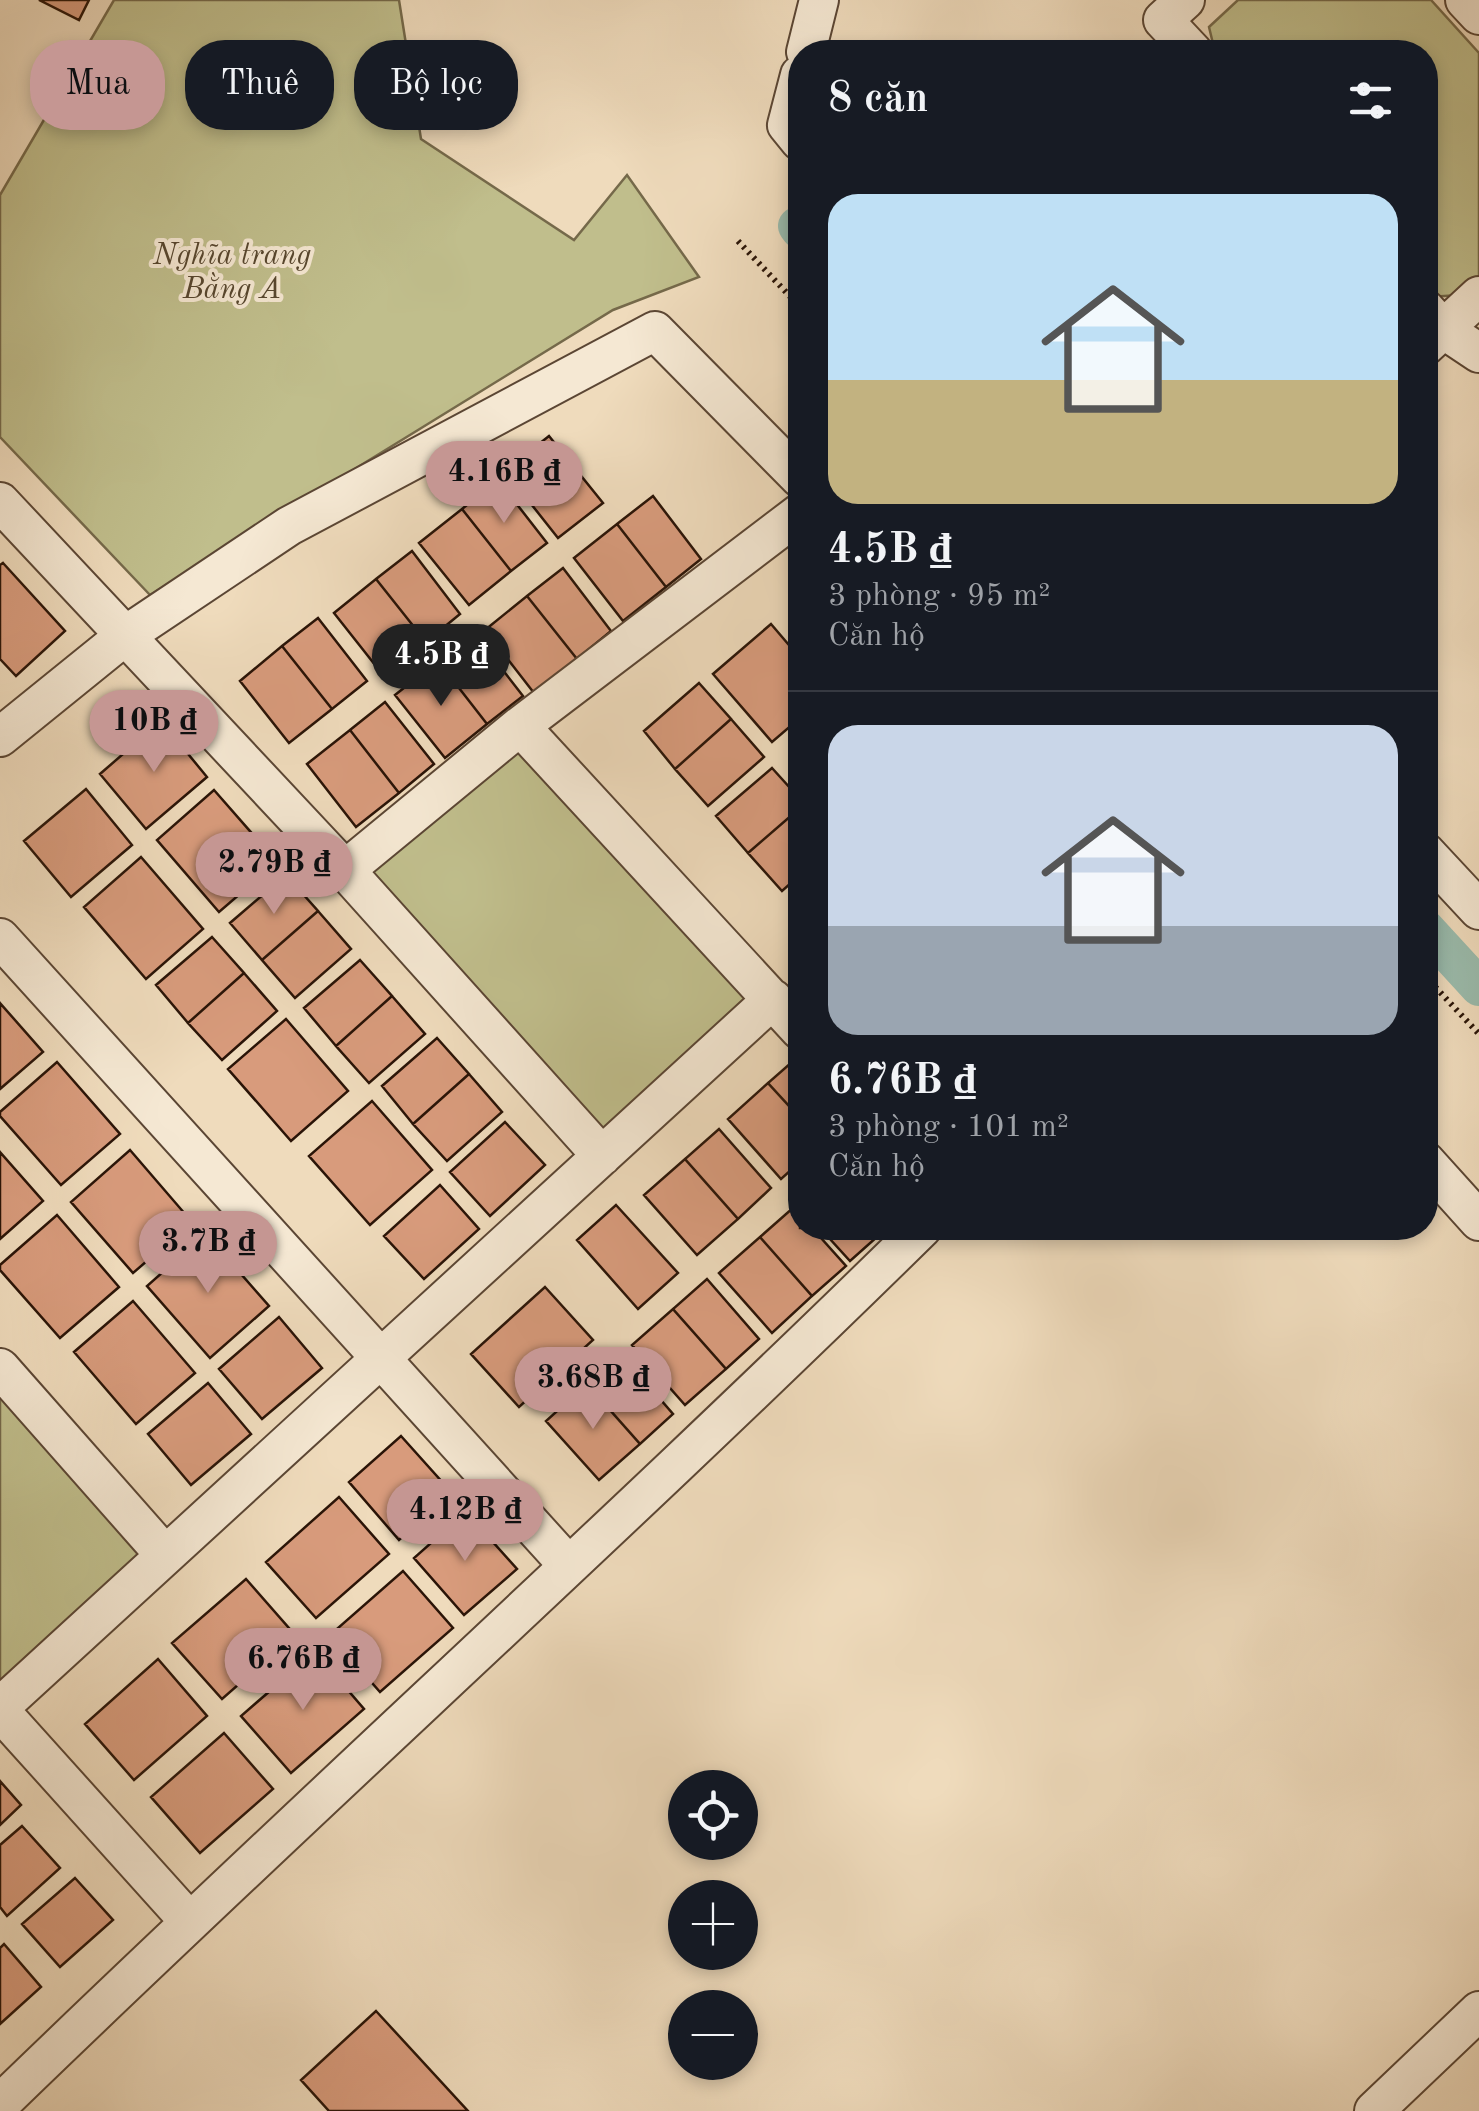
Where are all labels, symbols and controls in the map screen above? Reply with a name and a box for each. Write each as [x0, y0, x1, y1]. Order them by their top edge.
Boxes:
chip: Mua [30, 40, 165, 130]
chip: Thuê [185, 40, 334, 130]
chip: Bộ lọc [354, 40, 518, 130]
icon: filters [1343, 73, 1398, 128]
text: 8 căn [828, 79, 928, 121]
park label: Nghĩa trang Bằng A [152, 241, 311, 305]
icon: home [1023, 259, 1203, 439]
pin: 4.16B ₫ [412, 441, 596, 526]
text: 4.16B ₫ [448, 457, 560, 489]
text: 4.5B ₫ [828, 530, 952, 572]
text: 3 phòng · 95 m² [828, 581, 1050, 613]
text: Căn hộ [828, 621, 925, 653]
pin: 4.5B ₫ [360, 624, 522, 709]
text: 4.5B ₫ [394, 640, 488, 672]
pin: 10B ₫ [84, 690, 224, 775]
text: 10B ₫ [111, 706, 197, 738]
icon: home [1023, 790, 1203, 970]
pin: 2.79B ₫ [182, 832, 366, 917]
text: 2.79B ₫ [218, 848, 330, 880]
text: 6.76B ₫ [828, 1061, 976, 1103]
text: 3 phòng · 101 m² [828, 1112, 1069, 1144]
text: Căn hộ [828, 1152, 925, 1184]
pin: 3.7B ₫ [127, 1211, 289, 1296]
text: 3.7B ₫ [161, 1227, 255, 1259]
pin: 3.68B ₫ [501, 1347, 685, 1432]
text: 3.68B ₫ [537, 1363, 649, 1395]
pin: 4.12B ₫ [373, 1479, 557, 1564]
text: 4.12B ₫ [409, 1495, 521, 1527]
pin: 6.76B ₫ [211, 1628, 395, 1713]
text: 6.76B ₫ [247, 1644, 359, 1676]
map controls [668, 1770, 758, 2080]
button: locate [668, 1770, 758, 1860]
button: + [668, 1880, 758, 1970]
button: − [668, 1990, 758, 2080]

